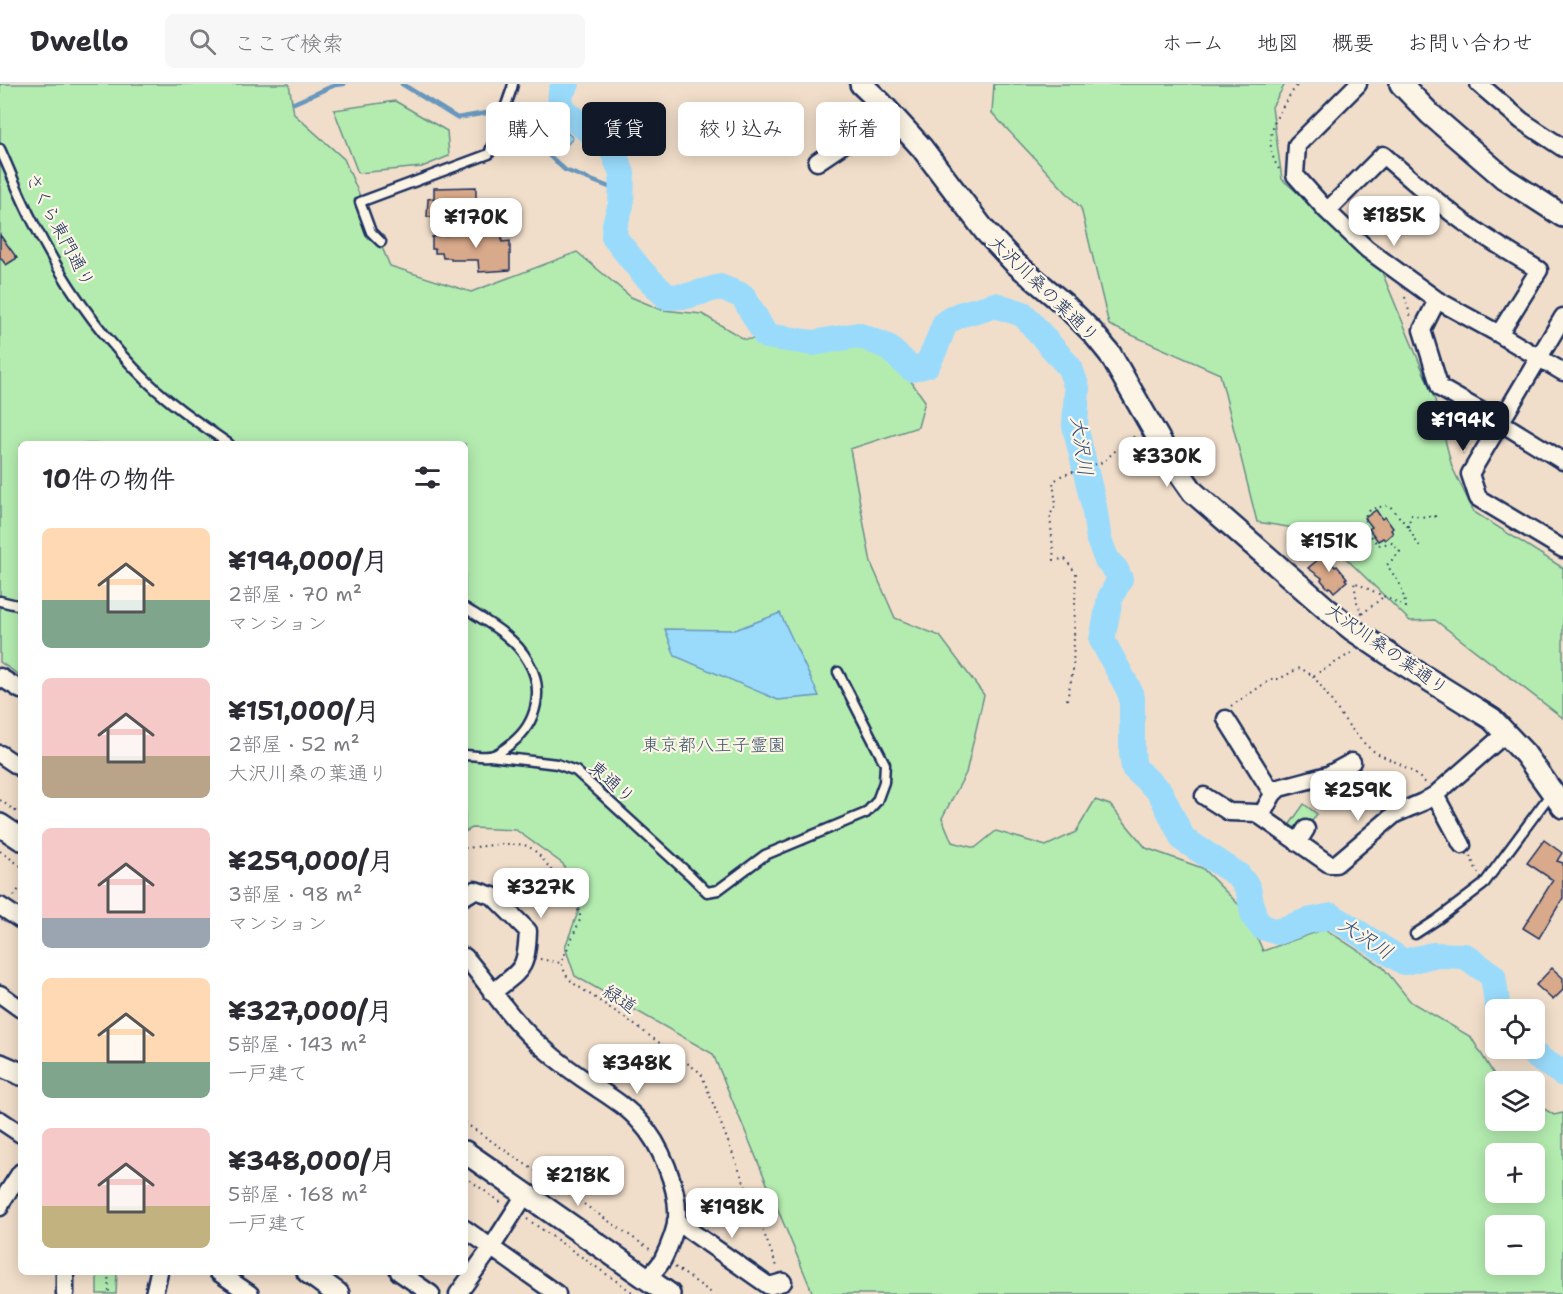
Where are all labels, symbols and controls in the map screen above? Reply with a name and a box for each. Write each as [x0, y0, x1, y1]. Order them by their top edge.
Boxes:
search box [165, 14, 585, 68]
text: Dwello [30, 22, 129, 60]
icon: search [186, 25, 219, 58]
text: ここで検索 [234, 29, 344, 58]
text: ホーム [1162, 29, 1224, 57]
text: 地図 [1257, 29, 1299, 57]
text: 概要 [1332, 29, 1374, 57]
text: お問い合わせ [1407, 29, 1533, 57]
chip: 購入 [486, 102, 570, 156]
chip: 賃貸 [582, 102, 666, 156]
chip: 絞り込み [678, 102, 804, 156]
chip: 新着 [816, 102, 900, 156]
street label: さくら東門通り [20, 169, 100, 291]
pin: ¥185K [1352, 196, 1436, 247]
pin: ¥170K [434, 198, 518, 249]
text: ¥185K [1363, 202, 1425, 228]
text: ¥170K [444, 204, 508, 230]
street label: 大沢川桑の葉通り [984, 230, 1104, 348]
pin: ¥194K [1421, 401, 1505, 452]
text: ¥194K [1431, 407, 1495, 433]
water label: 大沢川 [1065, 414, 1099, 478]
pin: ¥330K [1125, 437, 1209, 488]
text: ¥330K [1133, 443, 1202, 469]
text: 10件の物件 [42, 461, 175, 496]
icon: filters [411, 461, 444, 494]
pin: ¥151K [1287, 522, 1371, 573]
text: ¥151K [1300, 528, 1358, 554]
text: ¥194,000/月 [228, 543, 389, 578]
icon: home [90, 552, 162, 624]
text: 2部屋 · 70 m² [228, 581, 362, 607]
street label: 大沢川桑の葉通り [1321, 598, 1453, 700]
text: マンション [228, 610, 327, 636]
text: ¥151,000/月 [228, 693, 380, 728]
icon: home [90, 702, 162, 774]
text: 2部屋 · 52 m² [228, 731, 360, 757]
park label: 東京都八王子霊園 [642, 733, 786, 757]
street label: 東通り [584, 755, 640, 809]
text: 大沢川桑の葉通り [228, 760, 388, 786]
pin: ¥259K [1316, 771, 1400, 822]
text: ¥259K [1324, 777, 1392, 803]
text: ¥259,000/月 [228, 843, 394, 878]
icon: home [90, 852, 162, 924]
pin: ¥327K [499, 868, 583, 919]
text: ¥327K [507, 874, 575, 900]
text: 3部屋 · 98 m² [228, 881, 362, 907]
text: マンション [228, 910, 327, 936]
water label: 大沢川 [1334, 911, 1398, 965]
street label: 緑道 [598, 979, 642, 1019]
text: ¥327,000/月 [228, 993, 393, 1028]
map controls [1485, 999, 1545, 1275]
button: locate [1485, 999, 1545, 1059]
icon: home [90, 1002, 162, 1074]
text: 5部屋 · 143 m² [228, 1031, 367, 1057]
pin: ¥348K [595, 1044, 679, 1095]
text: ¥348K [602, 1050, 672, 1076]
text: 一戸建て [228, 1060, 308, 1086]
button: layers [1485, 1071, 1545, 1131]
text: ¥348,000/月 [228, 1143, 396, 1178]
button: + [1485, 1143, 1545, 1203]
icon: home [90, 1152, 162, 1224]
pin: ¥218K [536, 1156, 620, 1207]
text: ¥218K [546, 1162, 610, 1188]
text: 5部屋 · 168 m² [228, 1181, 368, 1207]
pin: ¥198K [690, 1188, 774, 1239]
text: ¥198K [700, 1194, 764, 1220]
text: 一戸建て [228, 1210, 308, 1236]
button: − [1485, 1215, 1545, 1275]

